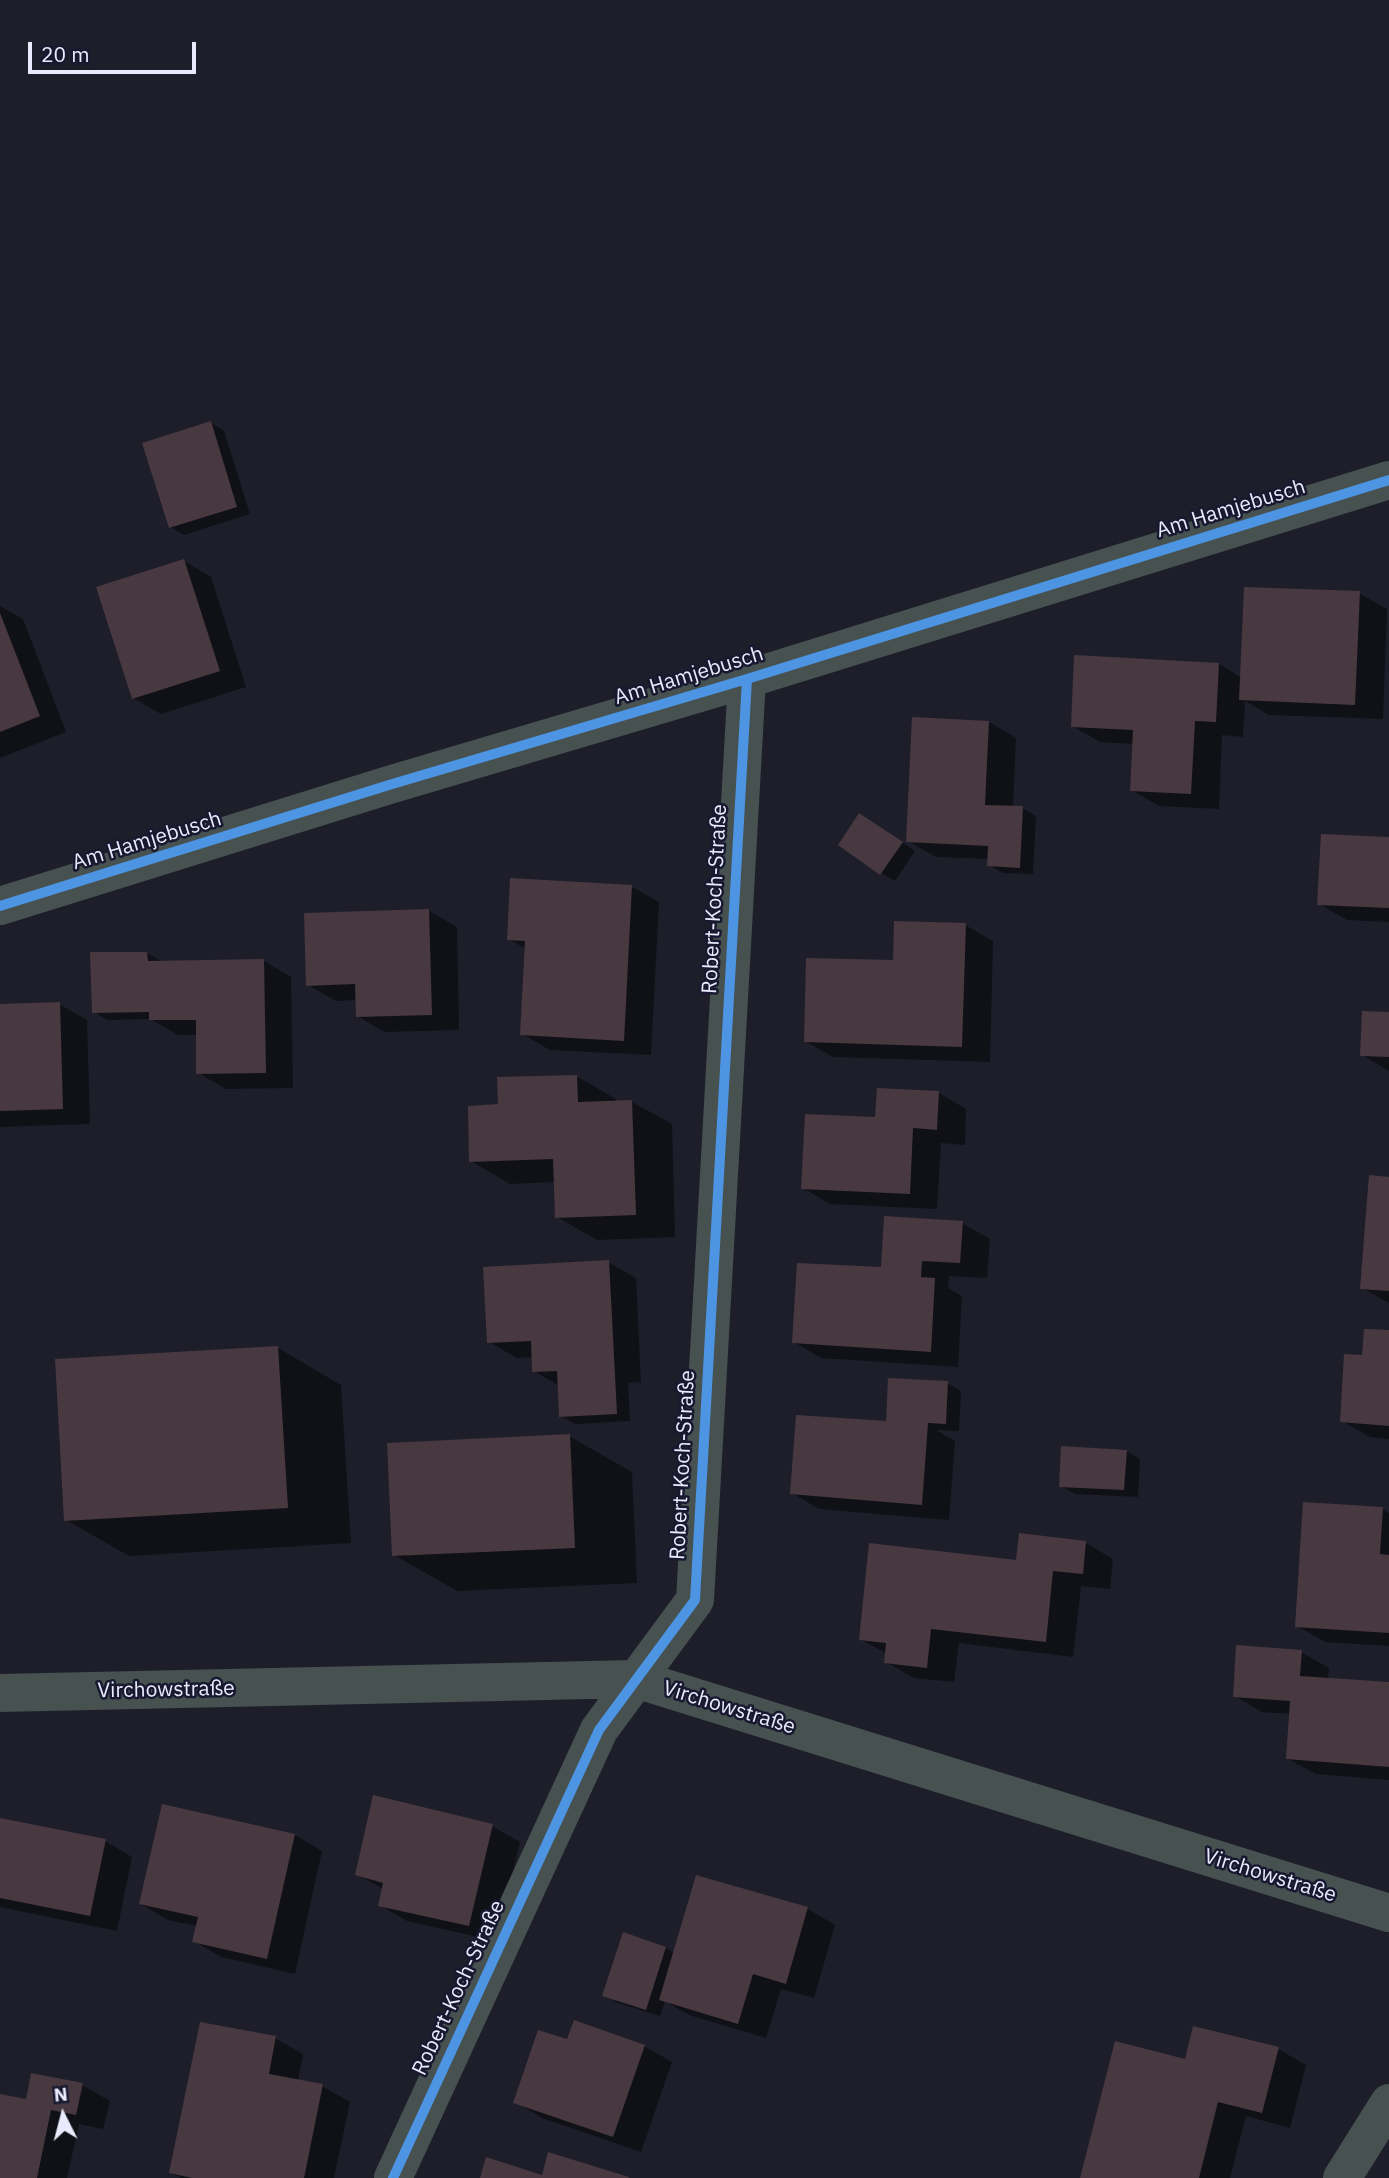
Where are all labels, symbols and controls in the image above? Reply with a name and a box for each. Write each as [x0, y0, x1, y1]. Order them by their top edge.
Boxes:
scale bar [32, 28, 200, 72]
text: 20 m [41, 40, 90, 68]
street label: Am Hamjebusch [1153, 474, 1309, 544]
street label: Am Hamjebusch [611, 641, 767, 711]
street label: Robert-Koch-Straße [697, 803, 733, 995]
street label: Am Hamjebusch [69, 806, 225, 876]
street label: Robert-Koch-Straße [665, 1369, 701, 1561]
street label: Virchowstraße [97, 1676, 235, 1704]
street label: Virchowstraße [660, 1676, 798, 1740]
street label: Virchowstraße [1201, 1844, 1339, 1908]
street label: Robert-Koch-Straße [407, 1897, 511, 2079]
north arrow [28, 2080, 98, 2150]
text: N [53, 2081, 69, 2107]

